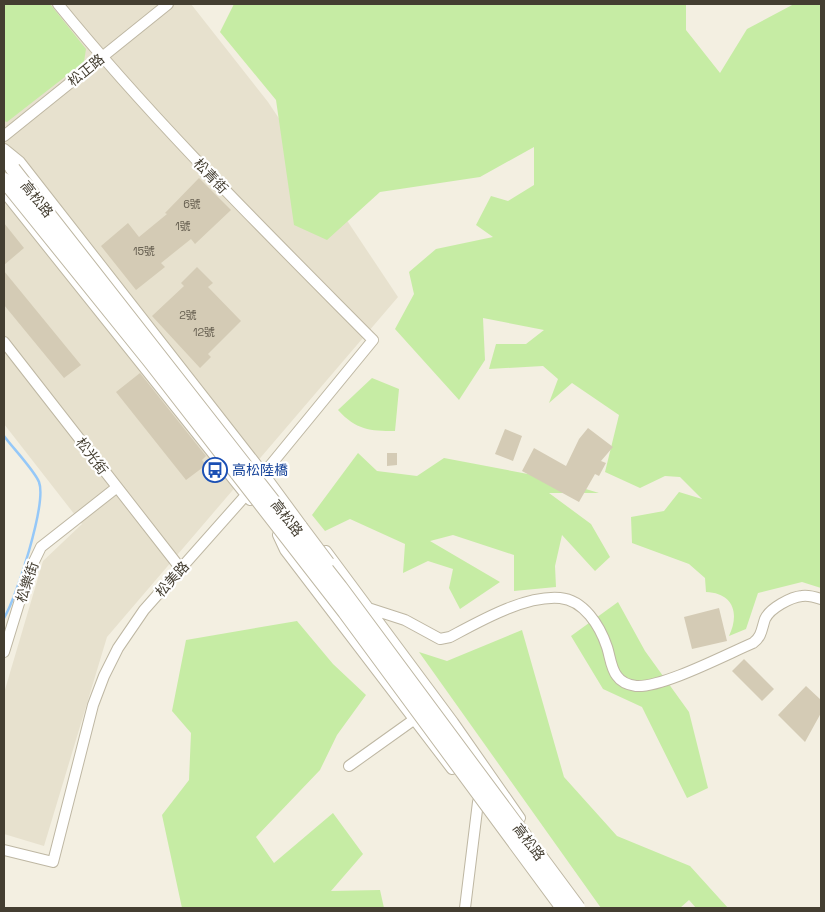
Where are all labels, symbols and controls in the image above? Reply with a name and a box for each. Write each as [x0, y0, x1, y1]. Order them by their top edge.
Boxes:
street label: 松正路 [64, 50, 108, 90]
street label: 松青街 [190, 155, 232, 197]
street label: 高松路 [17, 177, 57, 221]
house number: 6號 [183, 197, 201, 211]
house number: 1號 [175, 219, 191, 233]
house number: 15號 [133, 244, 155, 258]
house number: 2號 [179, 308, 197, 322]
house number: 12號 [193, 325, 215, 339]
street label: 松光街 [72, 434, 112, 478]
bus stop icon: 高松陸橋 [202, 457, 228, 483]
place label: 高松陸橋 [232, 461, 288, 479]
street label: 高松路 [267, 496, 307, 540]
street label: 松美路 [151, 557, 193, 601]
street label: 松樂街 [12, 559, 42, 605]
street label: 高松路 [509, 820, 549, 864]

